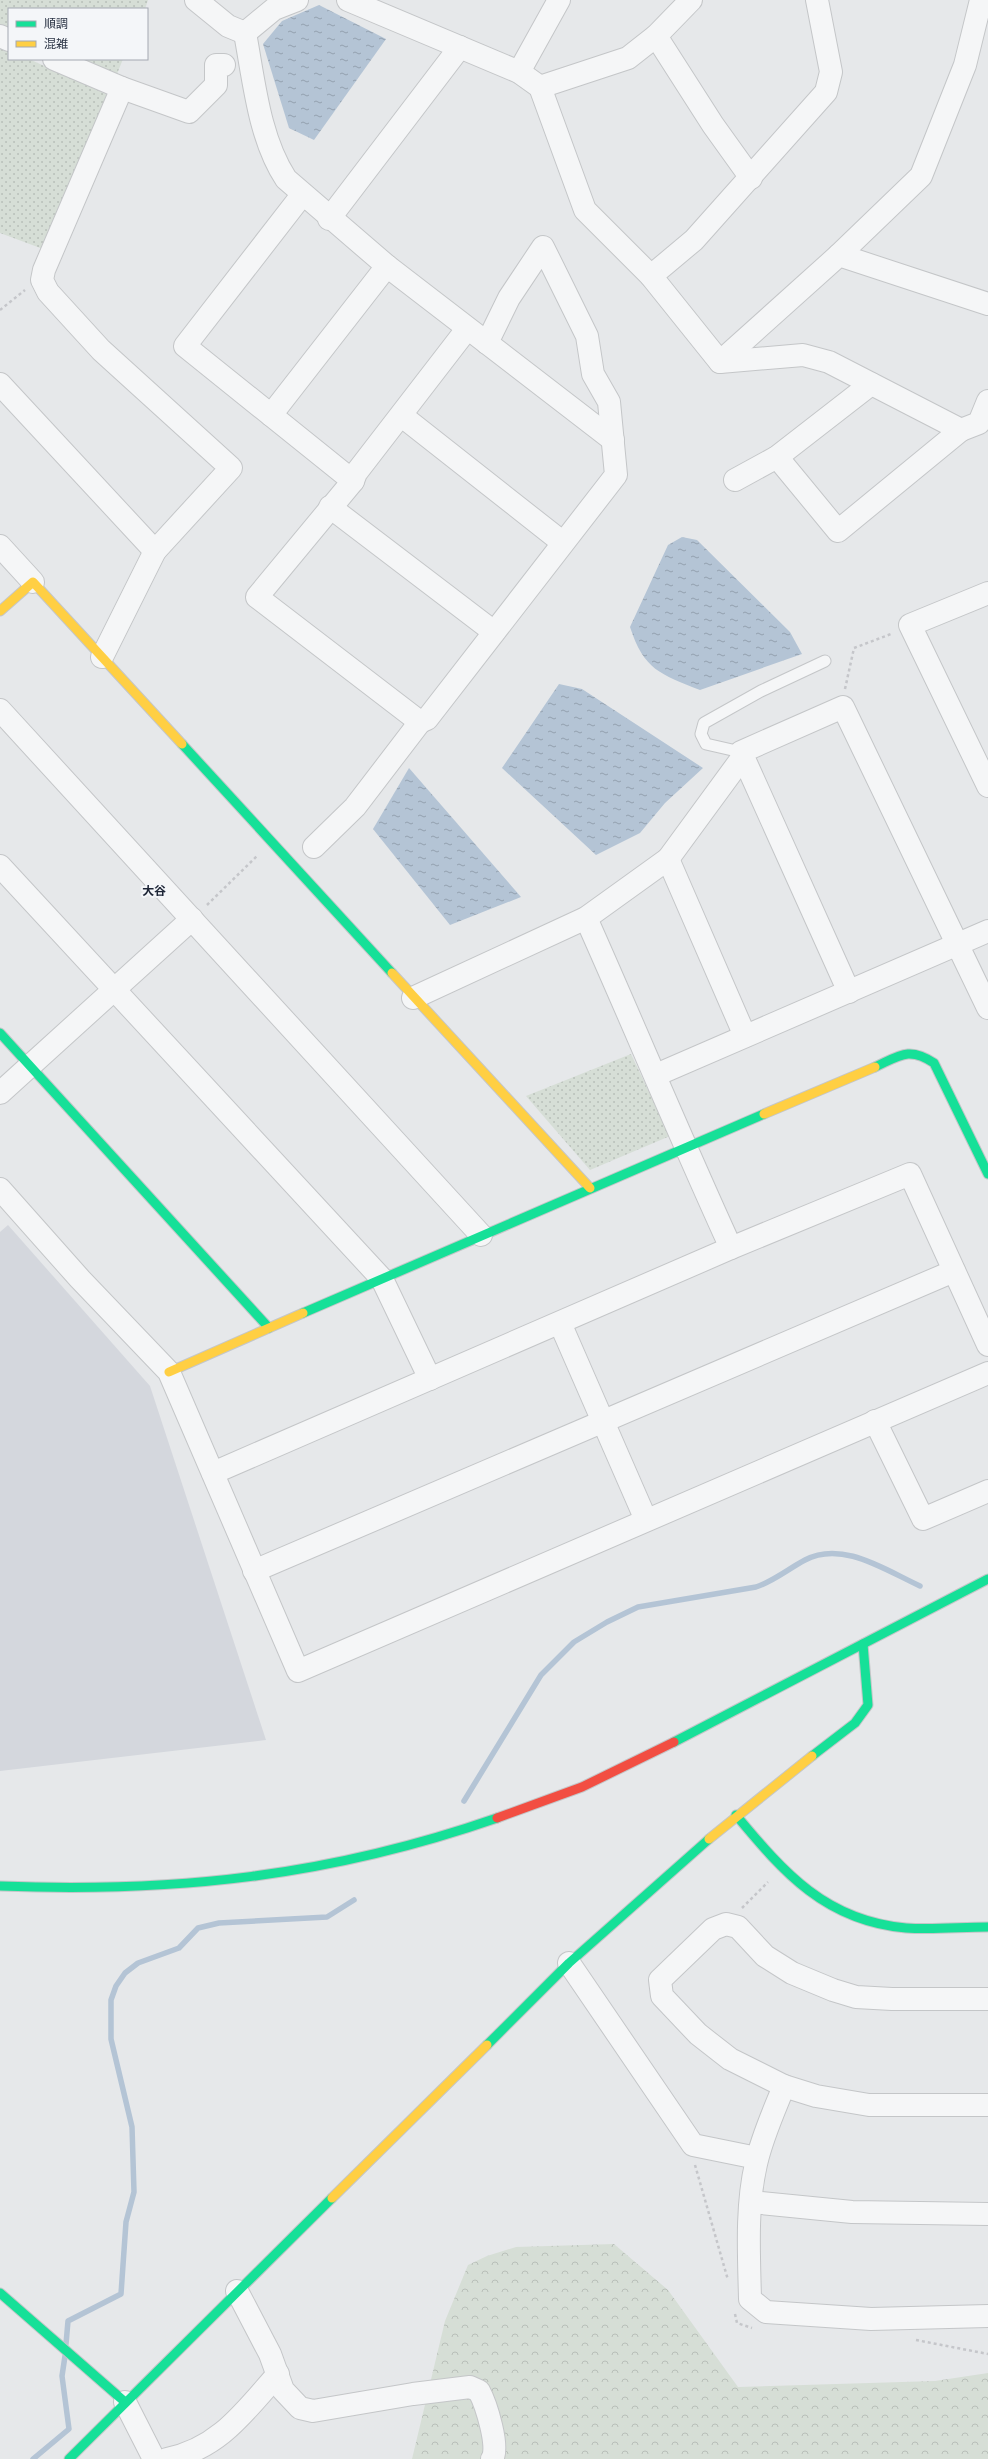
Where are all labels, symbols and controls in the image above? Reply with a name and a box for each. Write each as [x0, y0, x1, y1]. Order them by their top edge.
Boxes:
legend [8, 8, 148, 60]
text: 順調 [44, 15, 68, 32]
text: 混雑 [44, 35, 68, 52]
district label: 大谷 [142, 882, 166, 899]

